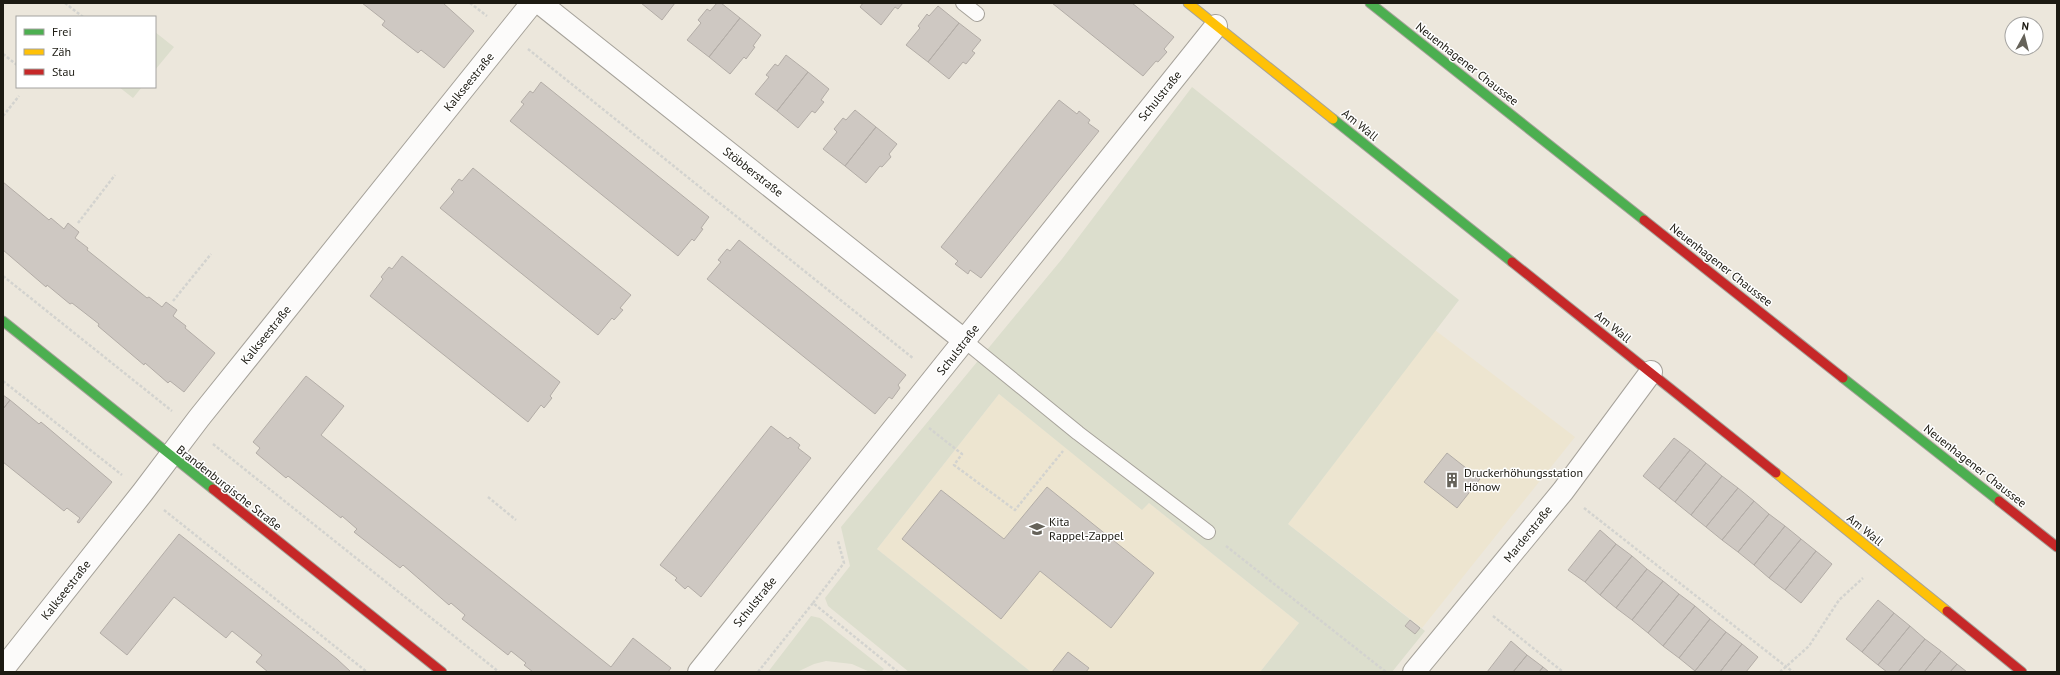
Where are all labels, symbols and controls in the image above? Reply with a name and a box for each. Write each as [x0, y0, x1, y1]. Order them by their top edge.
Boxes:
legend [16, 16, 156, 88]
north arrow [2004, 16, 2044, 56]
street label: Neuenhagener Chaussee [1413, 19, 1522, 108]
text: N [2021, 19, 2030, 33]
text: Frei [52, 24, 72, 39]
text: Zäh [52, 44, 71, 59]
street label: Kalkseestraße [440, 49, 497, 114]
text: Stau [52, 64, 75, 79]
street label: Schulstraße [1135, 67, 1185, 124]
street label: Am Wall [1339, 106, 1382, 144]
street label: Stöbberstraße [720, 143, 786, 200]
street label: Neuenhagener Chaussee [1667, 220, 1776, 309]
street label: Kalkseestraße [237, 302, 294, 367]
street label: Am Wall [1592, 308, 1635, 346]
street label: Schulstraße [933, 321, 982, 378]
street label: Neuenhagener Chaussee [1921, 421, 2030, 510]
street label: Brandenburgische Straße [174, 442, 285, 533]
place label: Druckerhöhungsstation Hönow [1464, 465, 1583, 494]
building icon: Druckerhöhungsstation Hönow [1443, 471, 1461, 489]
street label: Marderstraße [1500, 502, 1555, 565]
street label: Am Wall [1844, 511, 1887, 549]
place label: Kita Rappel-Zappel [1049, 514, 1124, 543]
school or university icon: Kita Rappel-Zappel [1028, 520, 1046, 538]
street label: Kalkseestraße [38, 557, 94, 623]
street label: Schulstraße [730, 573, 780, 630]

